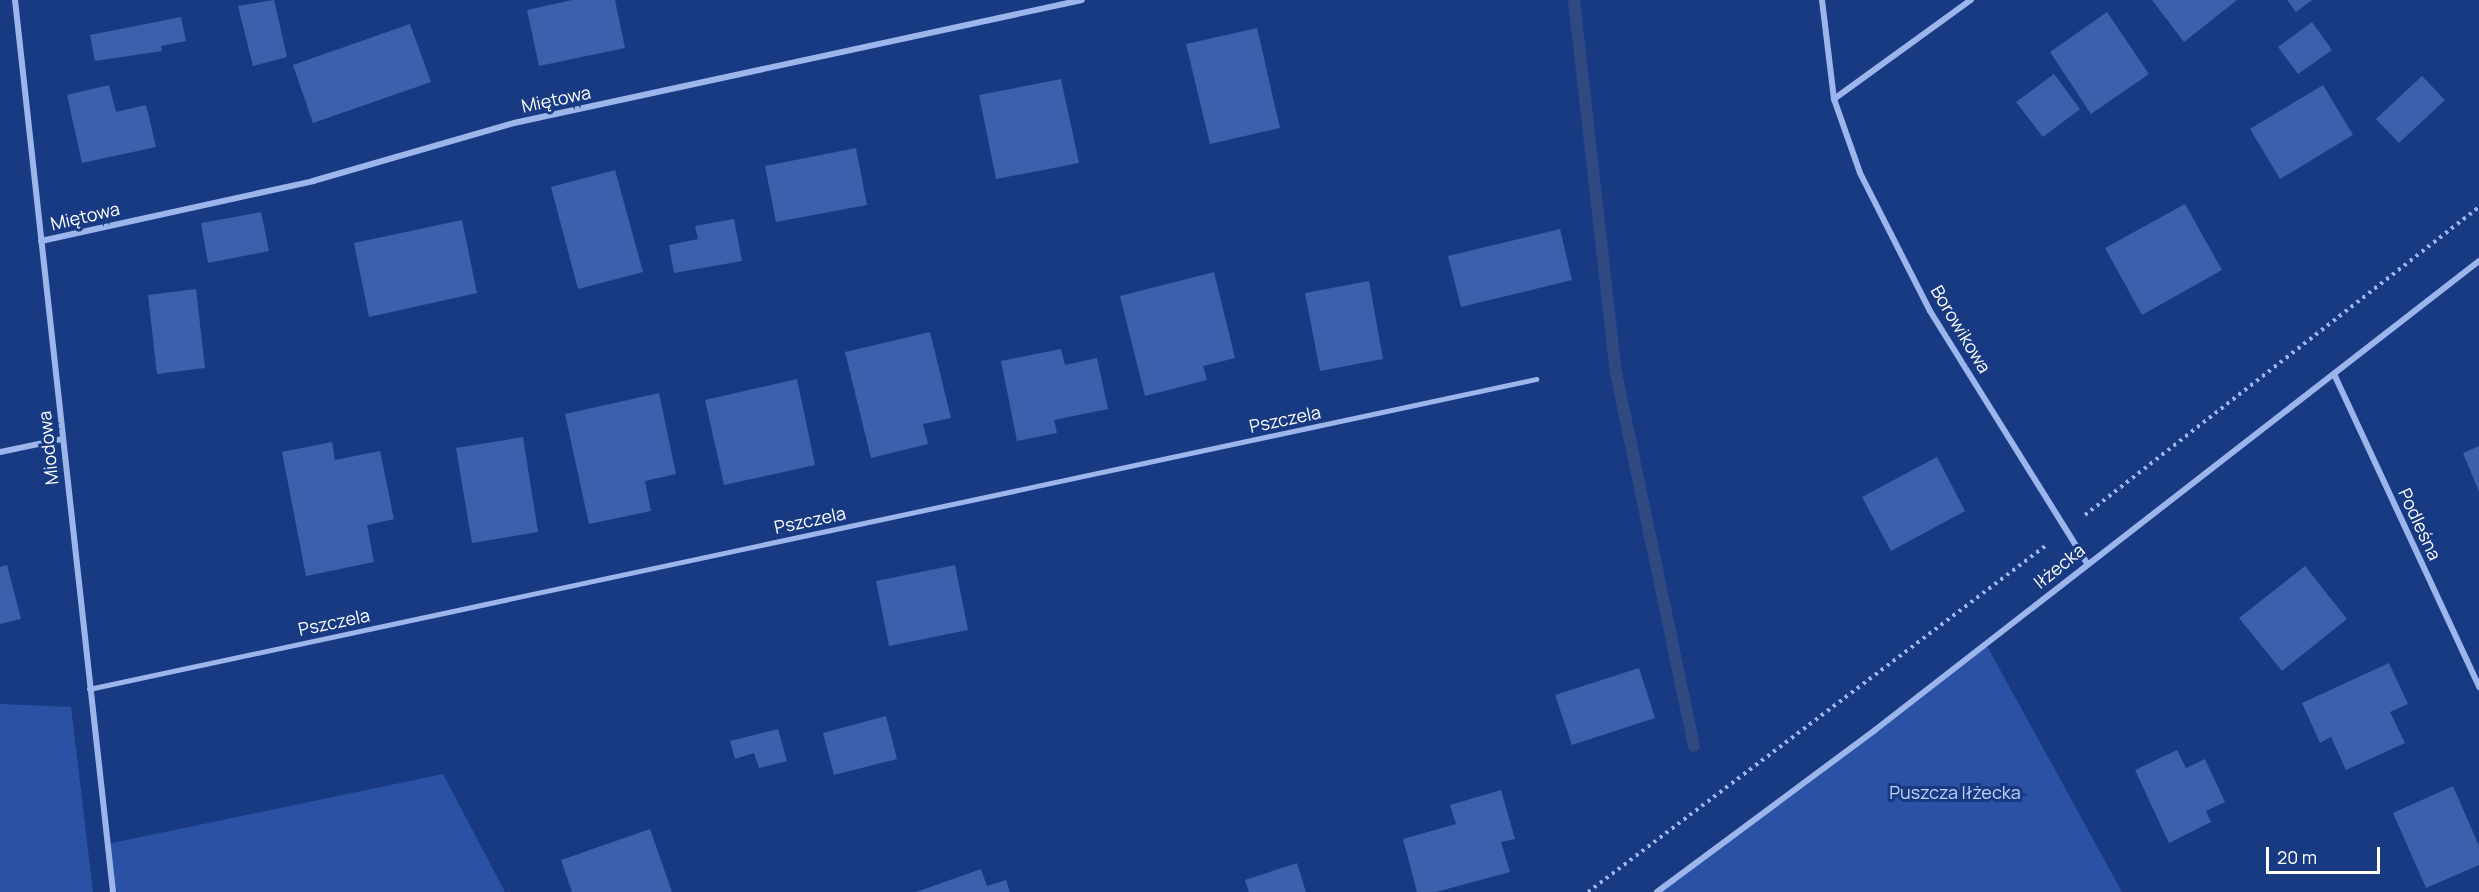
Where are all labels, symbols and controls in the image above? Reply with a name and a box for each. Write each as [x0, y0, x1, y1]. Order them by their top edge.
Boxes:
street label: Miętowa [519, 81, 593, 117]
street label: Miętowa [48, 198, 122, 234]
street label: Borowikowa [1926, 281, 1996, 377]
street label: Pszczela [1247, 401, 1323, 437]
street label: Miodowa [33, 410, 63, 486]
street label: Podleśna [2394, 485, 2446, 563]
street label: Pszczela [772, 502, 848, 538]
street label: Iłżecka [2029, 539, 2089, 593]
street label: Pszczela [296, 604, 372, 640]
park label: Puszcza Iłżecka [1889, 781, 2021, 803]
scale bar [2269, 835, 2383, 873]
text: 20 m [2277, 845, 2317, 869]

